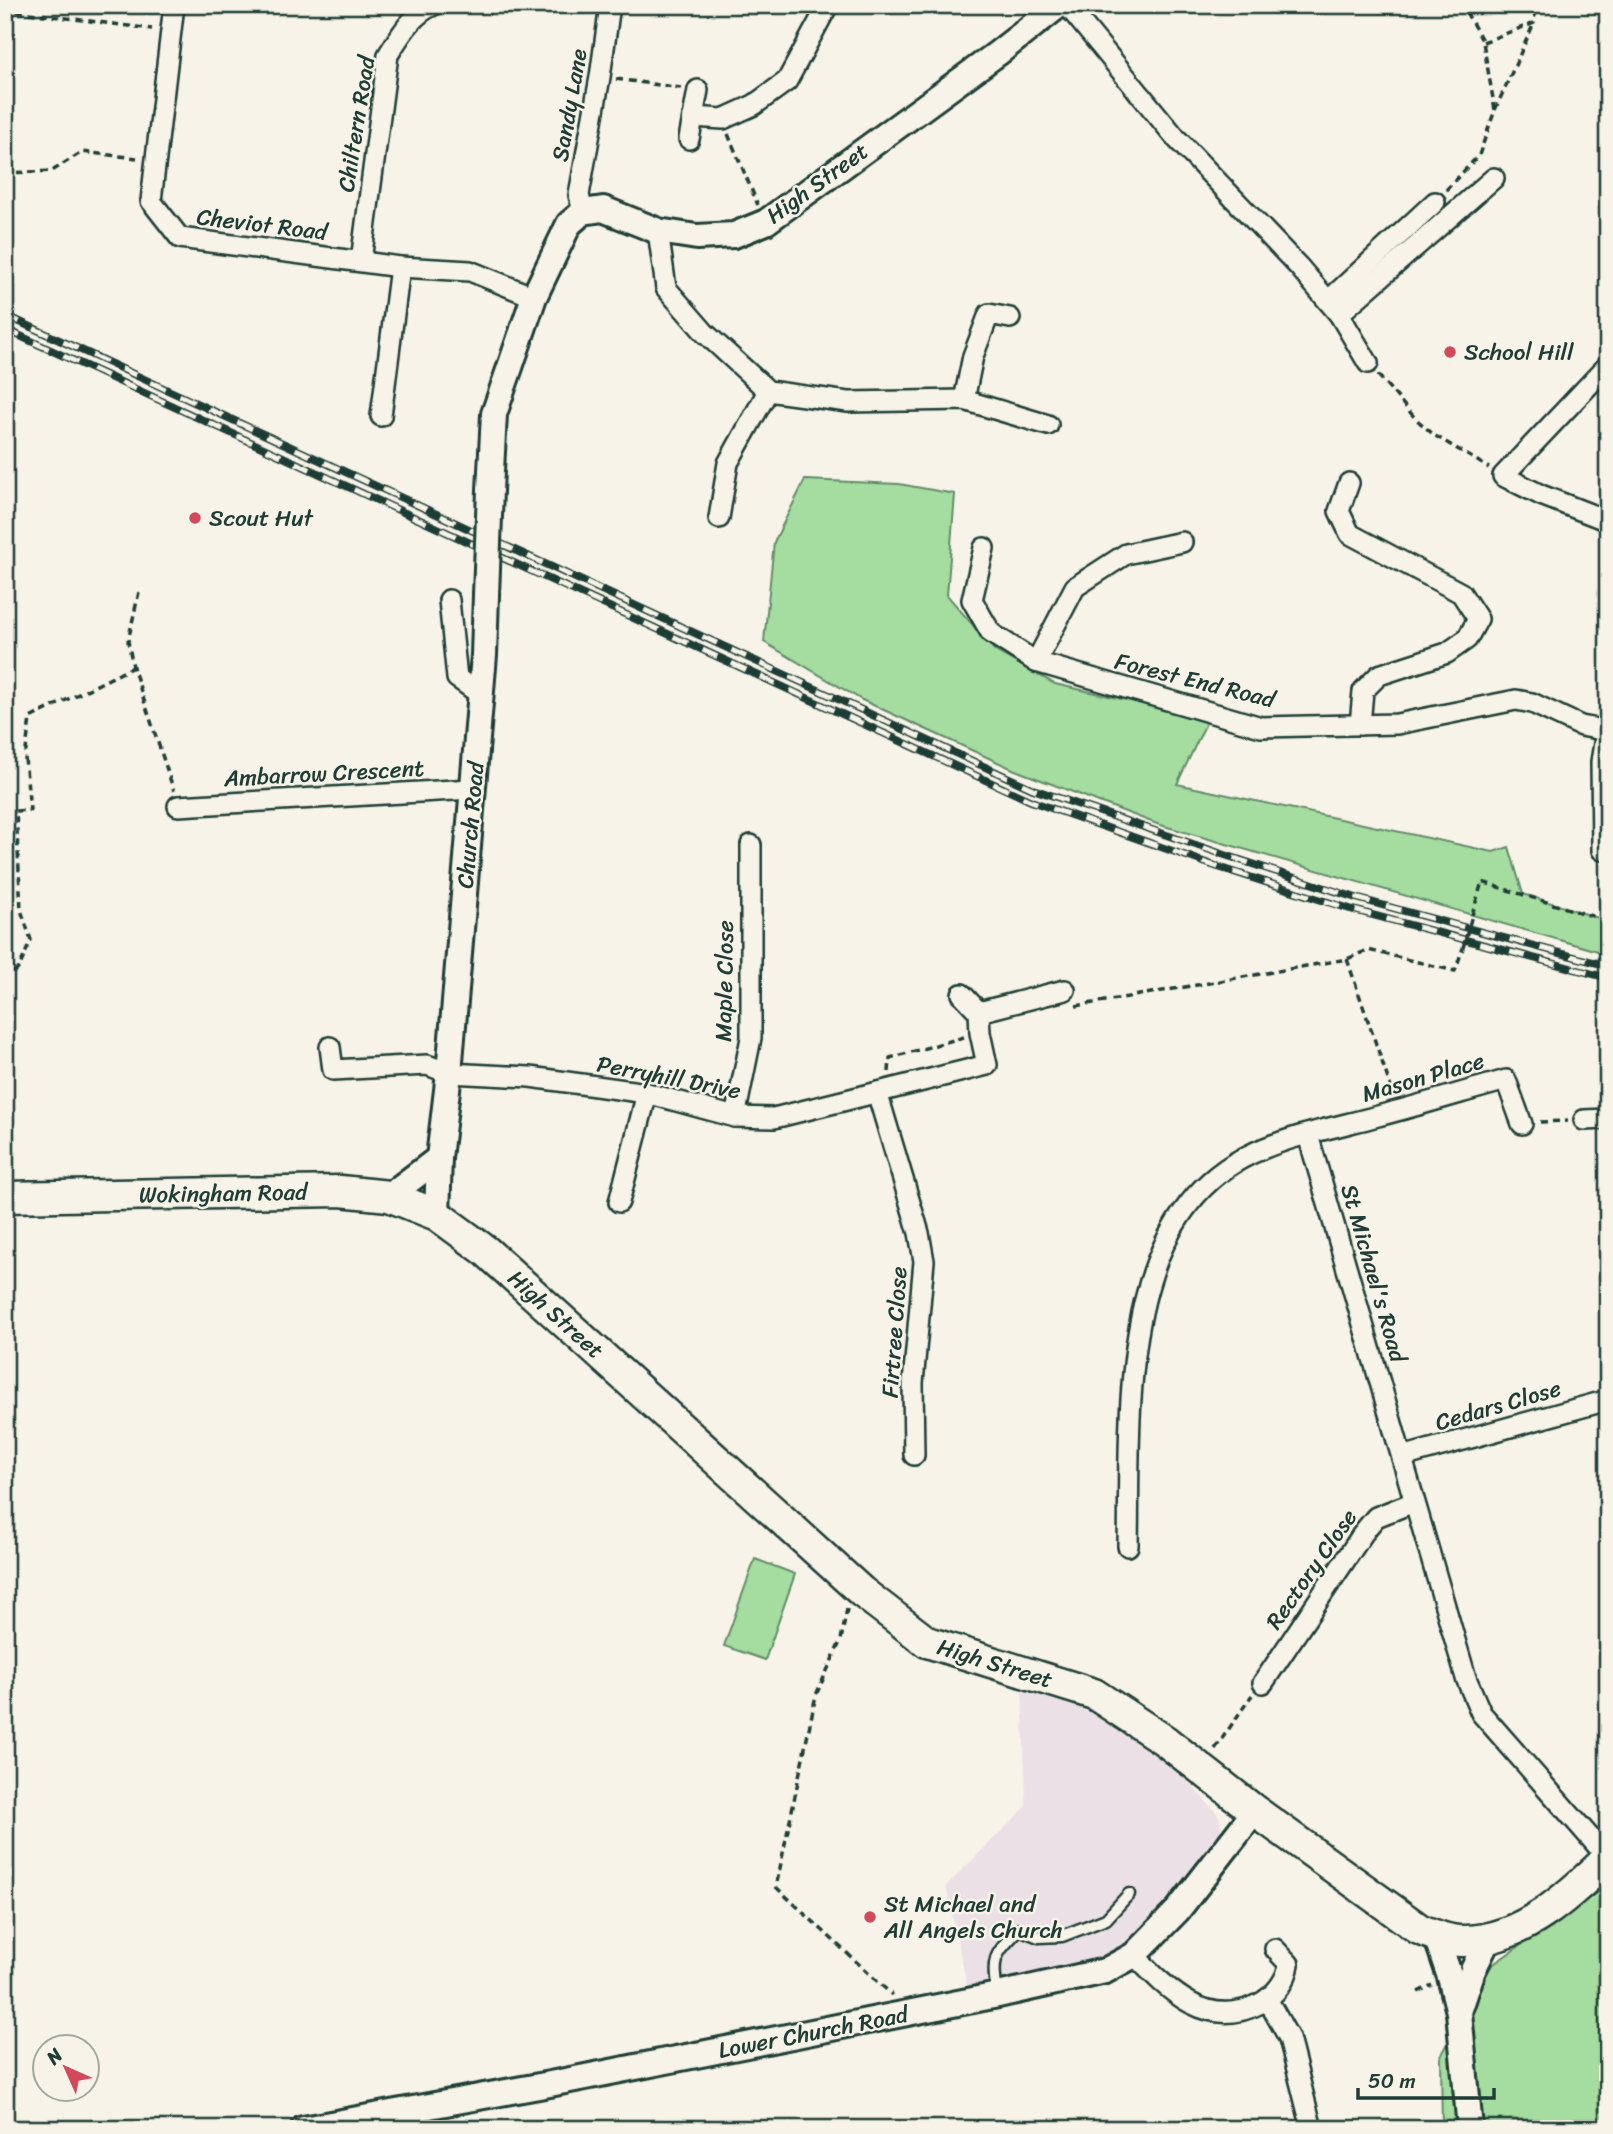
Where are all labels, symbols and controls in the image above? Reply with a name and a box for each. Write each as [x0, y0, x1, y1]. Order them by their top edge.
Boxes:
street label: Sandy Lane [539, 45, 600, 165]
street label: Chiltern Road [326, 51, 388, 195]
street label: High Street [757, 132, 878, 235]
street label: Cheviot Road [194, 196, 331, 253]
place label: School Hill [1464, 332, 1574, 373]
marker: School Hill [1442, 344, 1458, 360]
place label: Scout Hut [209, 498, 315, 539]
marker: Scout Hut [187, 510, 203, 526]
street label: Forest End Road [1110, 641, 1281, 721]
street label: Ambarrow Crescent [222, 748, 425, 799]
street label: Church Road [445, 758, 497, 890]
street label: Maple Close [703, 920, 746, 1042]
street label: Mason Place [1357, 1040, 1489, 1115]
street label: Perryhill Drive [593, 1043, 745, 1112]
street label: Wokingham Road [138, 1171, 310, 1215]
street label: St Michael's Road [1328, 1179, 1419, 1369]
street label: High Street [498, 1259, 614, 1369]
street label: Firtree Close [869, 1265, 920, 1399]
street label: Cedars Close [1430, 1368, 1566, 1443]
street label: Rectory Close [1254, 1500, 1368, 1638]
street label: High Street [932, 1626, 1058, 1700]
place label: St Michael and All Angels Church [883, 1884, 1063, 1951]
marker: St Michael and All Angels Church [862, 1909, 878, 1925]
street label: Lower Church Road [715, 1994, 913, 2071]
north arrow [32, 2032, 102, 2102]
text: N [37, 2039, 71, 2073]
scale bar [1358, 2057, 1494, 2101]
text: 50 m [1368, 2062, 1416, 2100]

